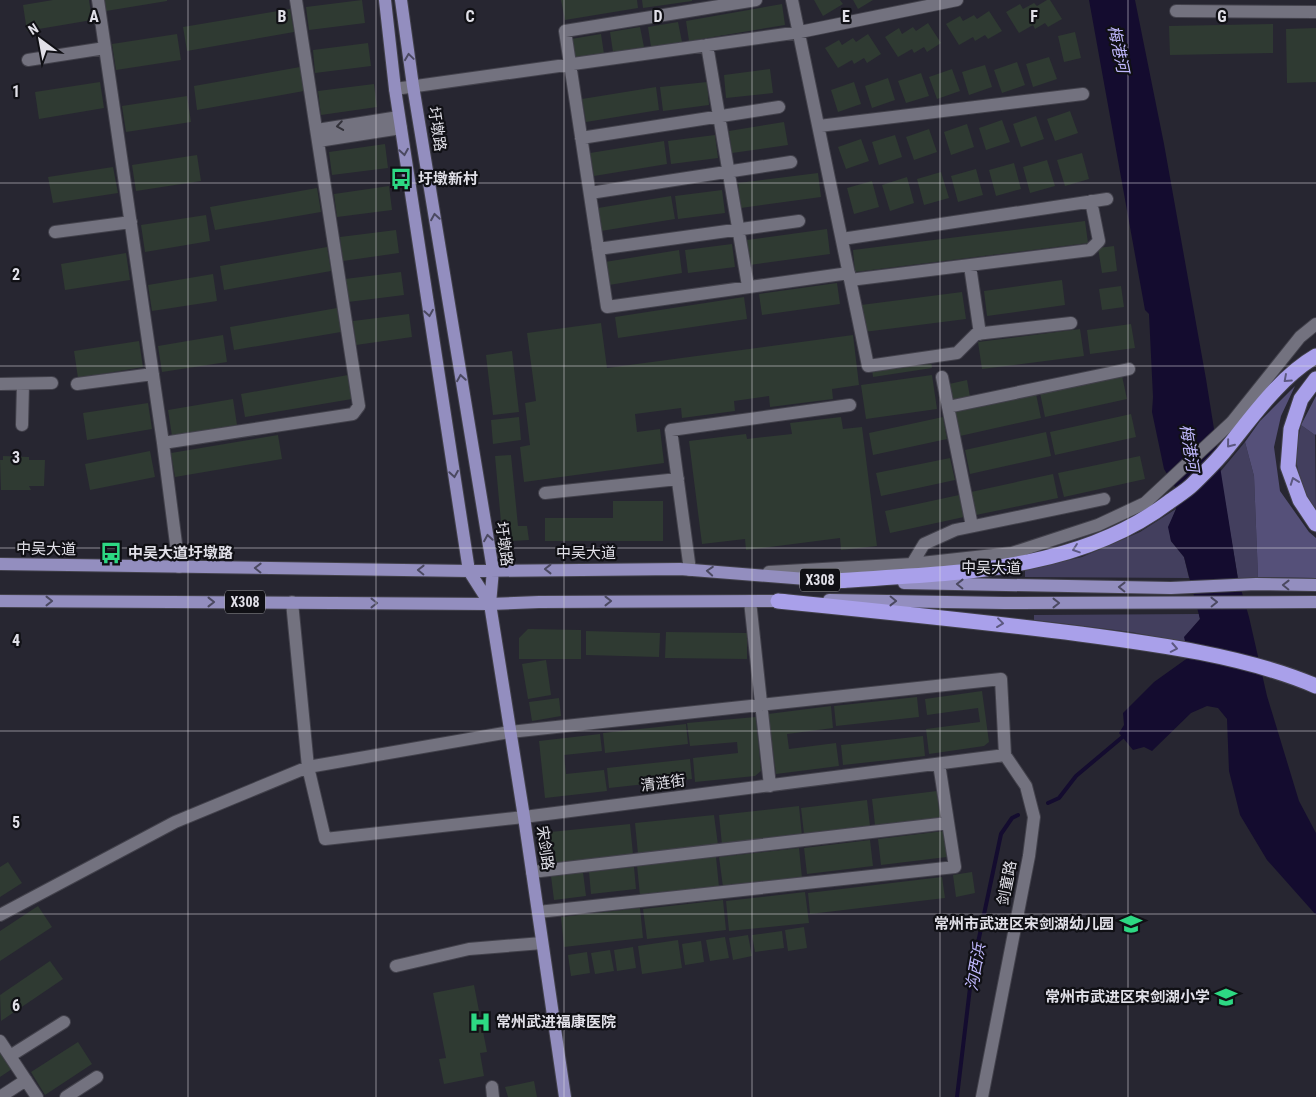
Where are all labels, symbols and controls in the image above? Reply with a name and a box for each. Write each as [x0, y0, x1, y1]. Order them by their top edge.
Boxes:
text: A [89, 7, 99, 26]
text: B [278, 7, 287, 26]
text: C [465, 7, 475, 26]
text: D [653, 7, 663, 26]
text: E [842, 7, 850, 26]
text: F [1030, 7, 1038, 26]
text: G [1217, 7, 1227, 26]
north arrow [15, 15, 65, 65]
text: N [25, 20, 41, 38]
water label: 梅港河 [1104, 24, 1133, 77]
one-way arrow [404, 52, 415, 60]
text: 1 [12, 82, 20, 101]
street label: 圩墩路 [425, 105, 449, 153]
one-way arrow [336, 120, 344, 131]
one-way arrow [399, 148, 409, 157]
bus stop icon: 圩墩新村 [388, 166, 414, 192]
place label: 圩墩新村 [418, 170, 478, 188]
one-way arrow [430, 213, 440, 222]
text: 2 [12, 265, 20, 284]
one-way arrow [424, 309, 434, 317]
one-way arrow [457, 373, 467, 382]
one-way arrow [1284, 374, 1293, 383]
water label: 梅港河 [1176, 423, 1203, 476]
one-way arrow [1228, 438, 1236, 447]
text: 3 [12, 448, 20, 467]
one-way arrow [449, 469, 459, 478]
one-way arrow [1290, 478, 1300, 486]
street label: 圩墩路 [492, 520, 516, 568]
one-way arrow [483, 534, 493, 542]
street label: 中吴大道 [16, 539, 76, 559]
bus stop icon: 中吴大道圩墩路 [98, 540, 124, 566]
one-way arrow [1072, 543, 1081, 553]
place label: 中吴大道圩墩路 [128, 544, 233, 562]
street label: 中吴大道 [556, 544, 616, 562]
street label: 中吴大道 [961, 558, 1021, 578]
one-way arrow [254, 563, 262, 573]
one-way arrow [544, 564, 552, 574]
one-way arrow [416, 565, 424, 575]
one-way arrow [706, 566, 714, 577]
road number: X308 [800, 568, 840, 592]
one-way arrow [956, 579, 964, 589]
one-way arrow [1282, 580, 1290, 590]
one-way arrow [1118, 581, 1126, 592]
road number: X308 [225, 590, 265, 614]
one-way arrow [890, 595, 898, 606]
one-way arrow [45, 596, 53, 606]
one-way arrow [605, 596, 613, 606]
one-way arrow [208, 597, 215, 607]
one-way arrow [1210, 597, 1218, 607]
one-way arrow [370, 598, 378, 608]
one-way arrow [1052, 598, 1060, 608]
one-way arrow [996, 618, 1005, 628]
text: 4 [12, 631, 20, 650]
one-way arrow [1170, 642, 1179, 653]
street label: 清涟街 [640, 771, 686, 795]
text: 5 [12, 813, 20, 832]
street label: 宋剑路 [533, 824, 557, 872]
street label: 剑童路 [994, 859, 1020, 907]
school or university icon: 常州市武进区宋剑湖幼儿园 [1118, 911, 1144, 937]
place label: 常州市武进区宋剑湖幼儿园 [934, 915, 1114, 933]
water label: 沟西浜 [962, 940, 989, 992]
school or university icon: 常州市武进区宋剑湖小学 [1213, 984, 1239, 1010]
place label: 常州市武进区宋剑湖小学 [1045, 988, 1210, 1006]
text: 6 [12, 996, 20, 1015]
hospital icon: 常州武进福康医院 [467, 1009, 493, 1035]
place label: 常州武进福康医院 [496, 1013, 616, 1031]

